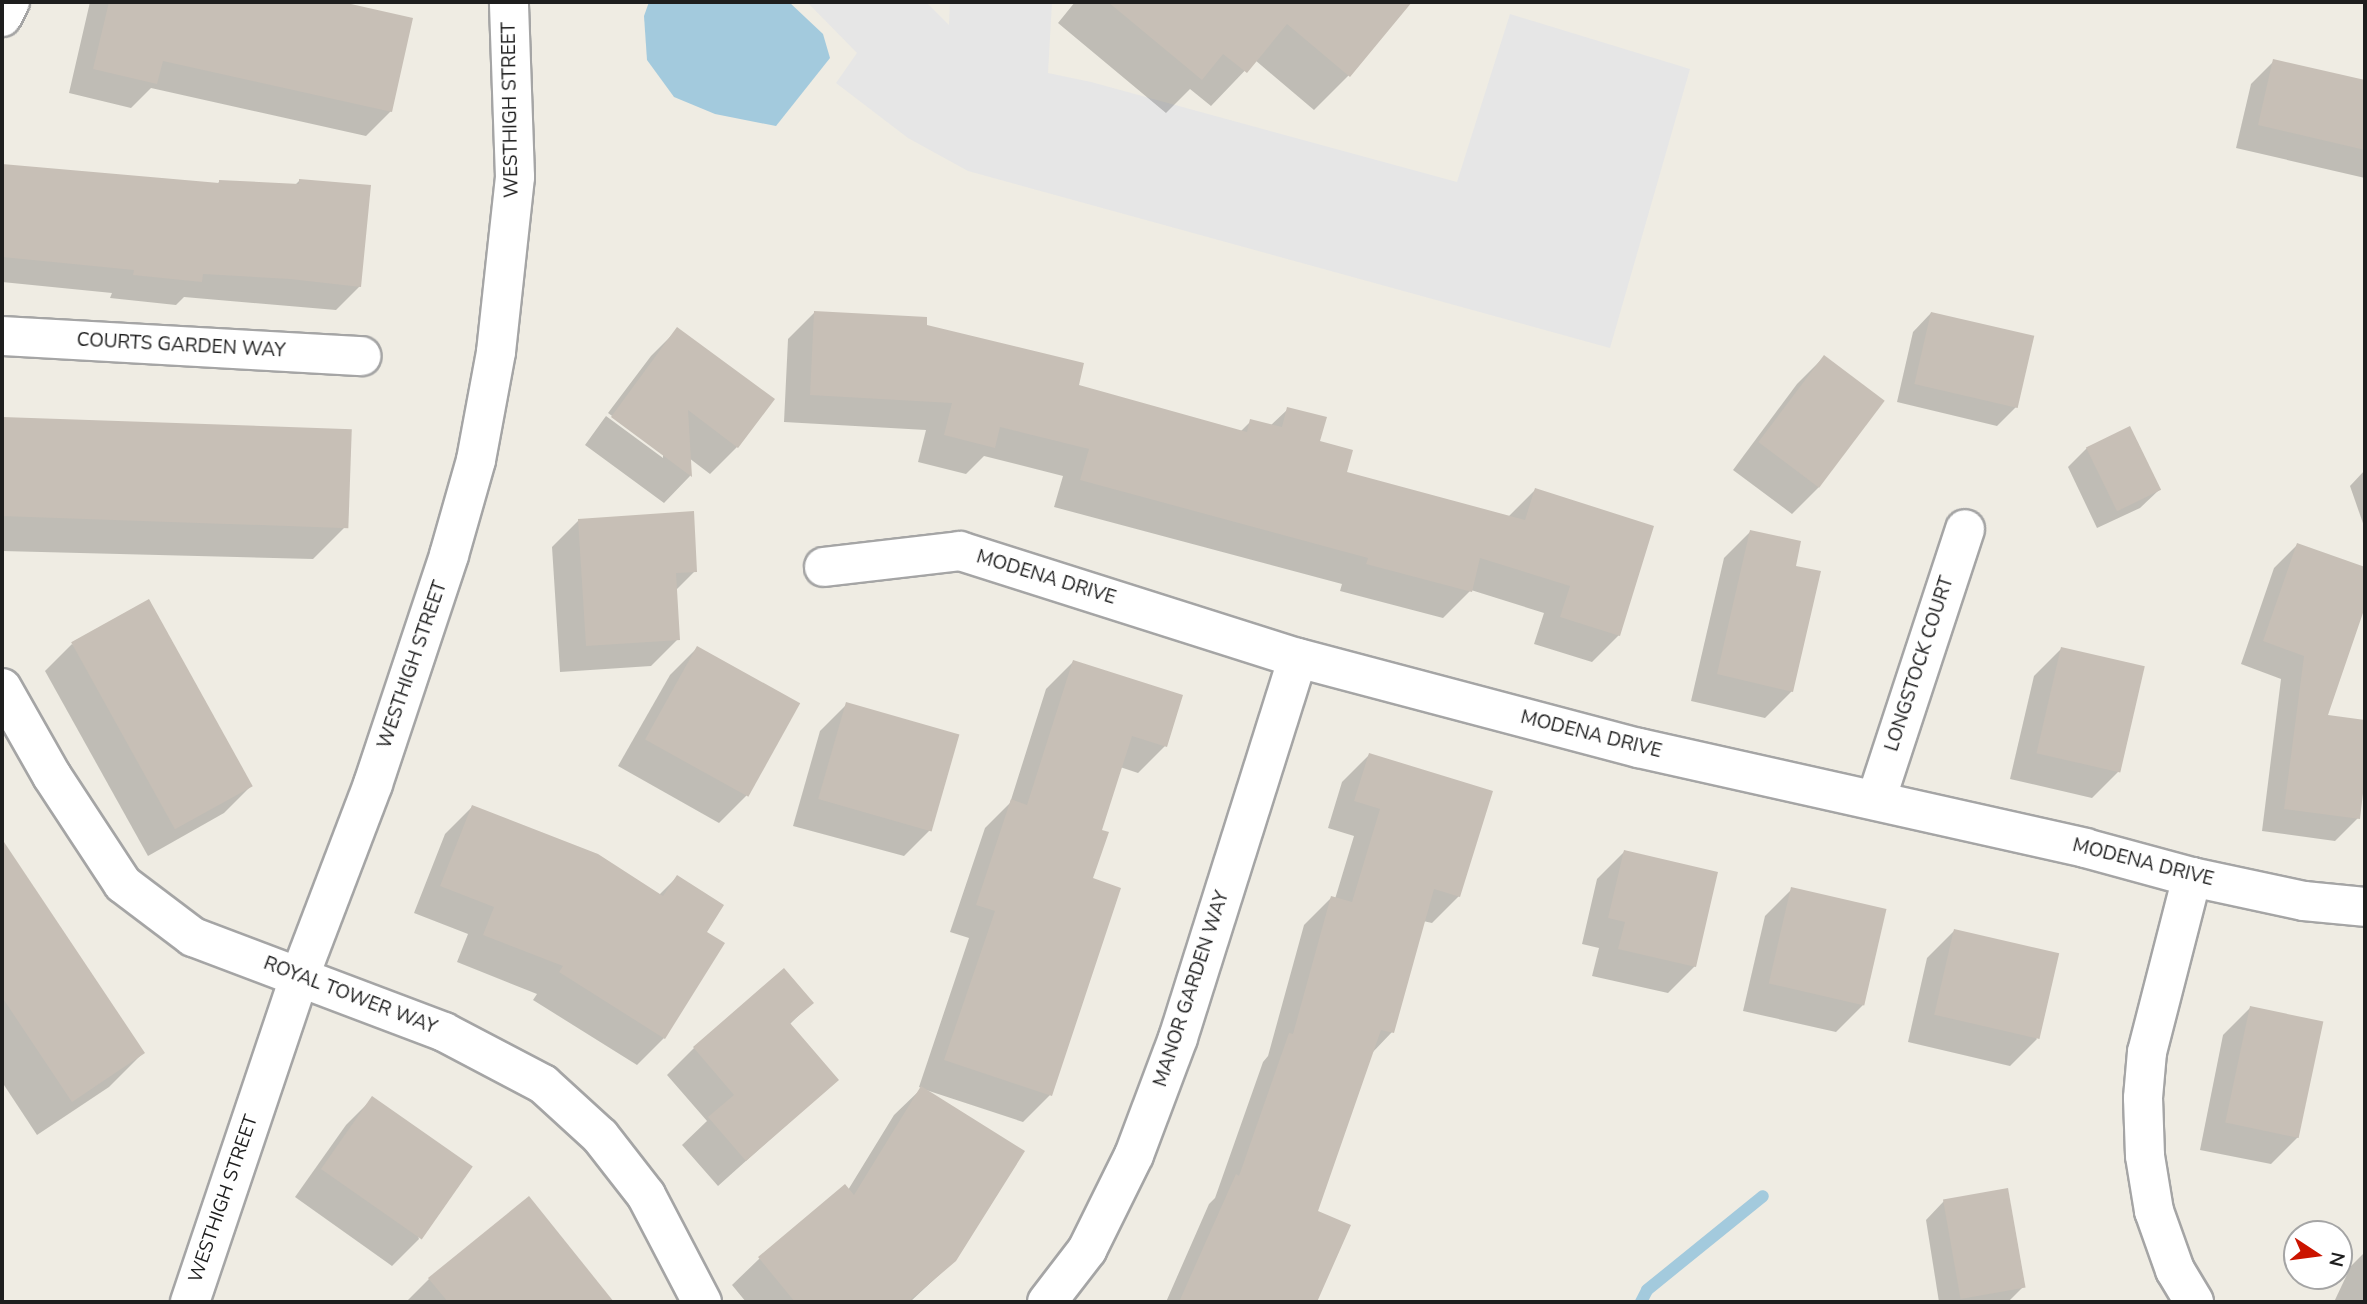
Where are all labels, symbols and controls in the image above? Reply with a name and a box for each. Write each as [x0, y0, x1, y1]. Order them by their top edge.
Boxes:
street label: WESTHIGH STREET [498, 22, 524, 198]
street label: COURTS GARDEN WAY [76, 329, 286, 363]
street label: MODENA DRIVE [974, 546, 1118, 610]
street label: LONGSTOCK COURT [1881, 574, 1959, 754]
street label: WESTHIGH STREET [374, 578, 452, 752]
street label: MODENA DRIVE [1518, 706, 1664, 764]
street label: MODENA DRIVE [2070, 834, 2216, 892]
street label: MANOR GARDEN WAY [1150, 888, 1234, 1090]
street label: ROYAL TOWER WAY [260, 952, 440, 1040]
street label: WESTHIGH STREET [185, 1112, 263, 1286]
north arrow [2283, 1220, 2353, 1290]
text: N [2322, 1249, 2351, 1269]

